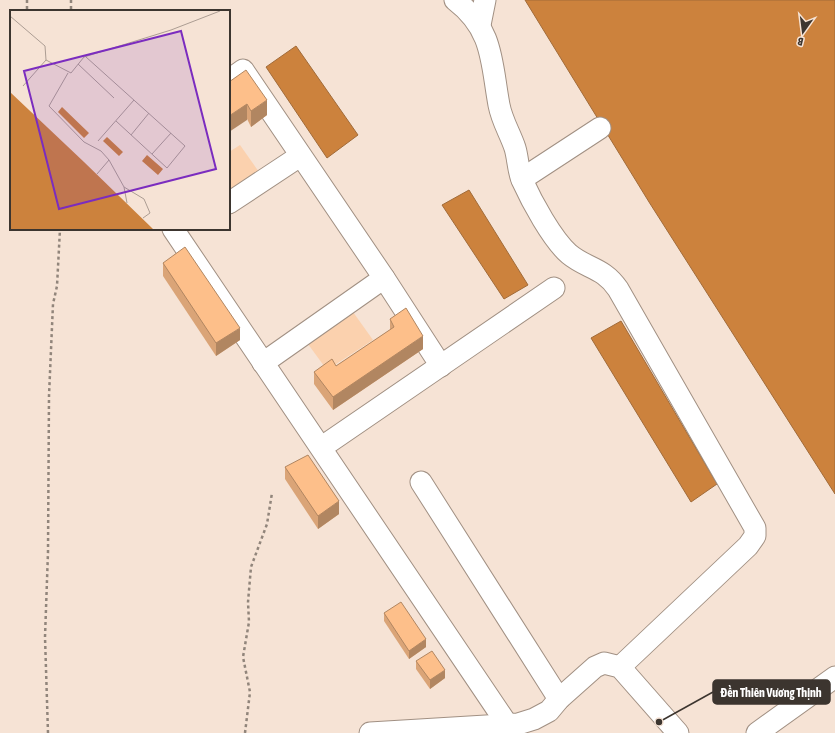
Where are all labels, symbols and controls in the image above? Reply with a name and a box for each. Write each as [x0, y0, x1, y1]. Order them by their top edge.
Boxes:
inset map [10, 10, 230, 230]
north arrow [783, 12, 823, 52]
text: B [796, 35, 805, 48]
callout: Đền Thiên Vương Thịnh [713, 680, 830, 704]
text: Đền Thiên Vương Thịnh [720, 685, 822, 700]

